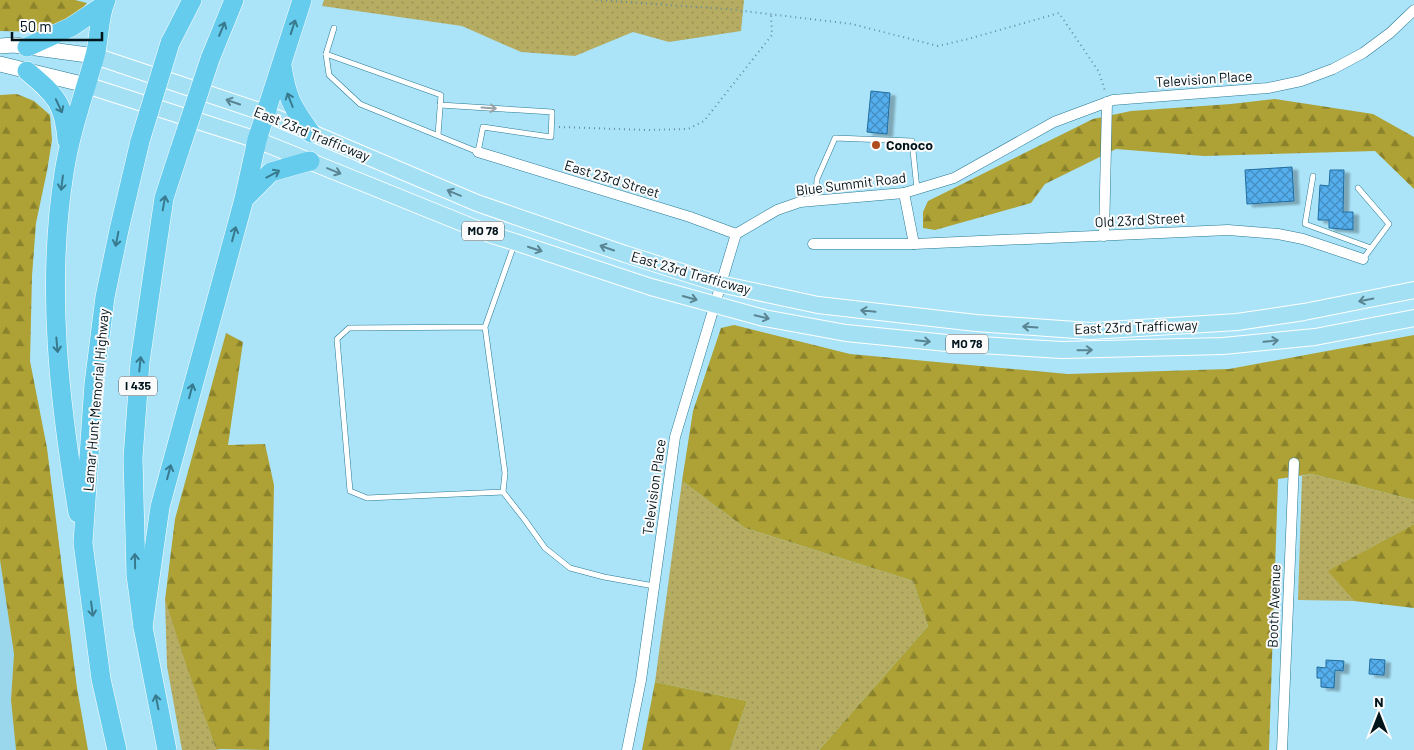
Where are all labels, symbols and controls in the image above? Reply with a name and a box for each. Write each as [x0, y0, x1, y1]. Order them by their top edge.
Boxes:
scale bar [12, 10, 102, 42]
text: 50 m [20, 17, 52, 35]
one-way arrow [289, 20, 298, 35]
one-way arrow [217, 22, 227, 37]
street label: Television Place [1155, 67, 1253, 90]
one-way arrow [285, 93, 294, 108]
one-way arrow [225, 97, 241, 106]
one-way arrow [55, 98, 64, 113]
street label: East 23rd Trafficway [252, 103, 373, 165]
one-way arrow [481, 104, 497, 113]
place label: Conoco [886, 136, 933, 153]
marker: Conoco [870, 139, 882, 151]
street label: East 23rd Street [563, 156, 662, 201]
one-way arrow [326, 167, 342, 176]
one-way arrow [266, 168, 281, 178]
street label: Blue Summit Road [795, 168, 907, 199]
one-way arrow [57, 175, 67, 191]
one-way arrow [447, 188, 462, 198]
one-way arrow [159, 196, 169, 212]
street label: Old 23rd Street [1094, 209, 1186, 230]
road number: MO 78 [462, 222, 504, 240]
one-way arrow [230, 227, 239, 243]
one-way arrow [112, 231, 121, 247]
one-way arrow [600, 243, 615, 252]
one-way arrow [526, 245, 542, 254]
street label: East 23rd Trafficway [629, 247, 753, 298]
one-way arrow [681, 294, 697, 303]
one-way arrow [1359, 295, 1375, 305]
one-way arrow [861, 306, 877, 316]
street label: Lamar Hunt Memorial Highway [79, 307, 112, 492]
one-way arrow [754, 313, 770, 322]
street label: East 23rd Trafficway [1074, 316, 1199, 337]
one-way arrow [1022, 322, 1038, 331]
road number: MO 78 [946, 334, 988, 354]
one-way arrow [915, 336, 931, 346]
one-way arrow [52, 337, 62, 353]
one-way arrow [1263, 337, 1279, 346]
one-way arrow [1077, 345, 1093, 354]
one-way arrow [135, 356, 145, 372]
road number: I 435 [119, 376, 157, 396]
one-way arrow [187, 384, 197, 400]
street label: Television Place [638, 438, 669, 536]
one-way arrow [165, 465, 175, 481]
one-way arrow [130, 553, 140, 570]
street label: Booth Avenue [1264, 564, 1283, 648]
one-way arrow [87, 601, 97, 617]
north arrow [1354, 690, 1404, 740]
text: N [1374, 693, 1384, 710]
one-way arrow [152, 695, 162, 711]

